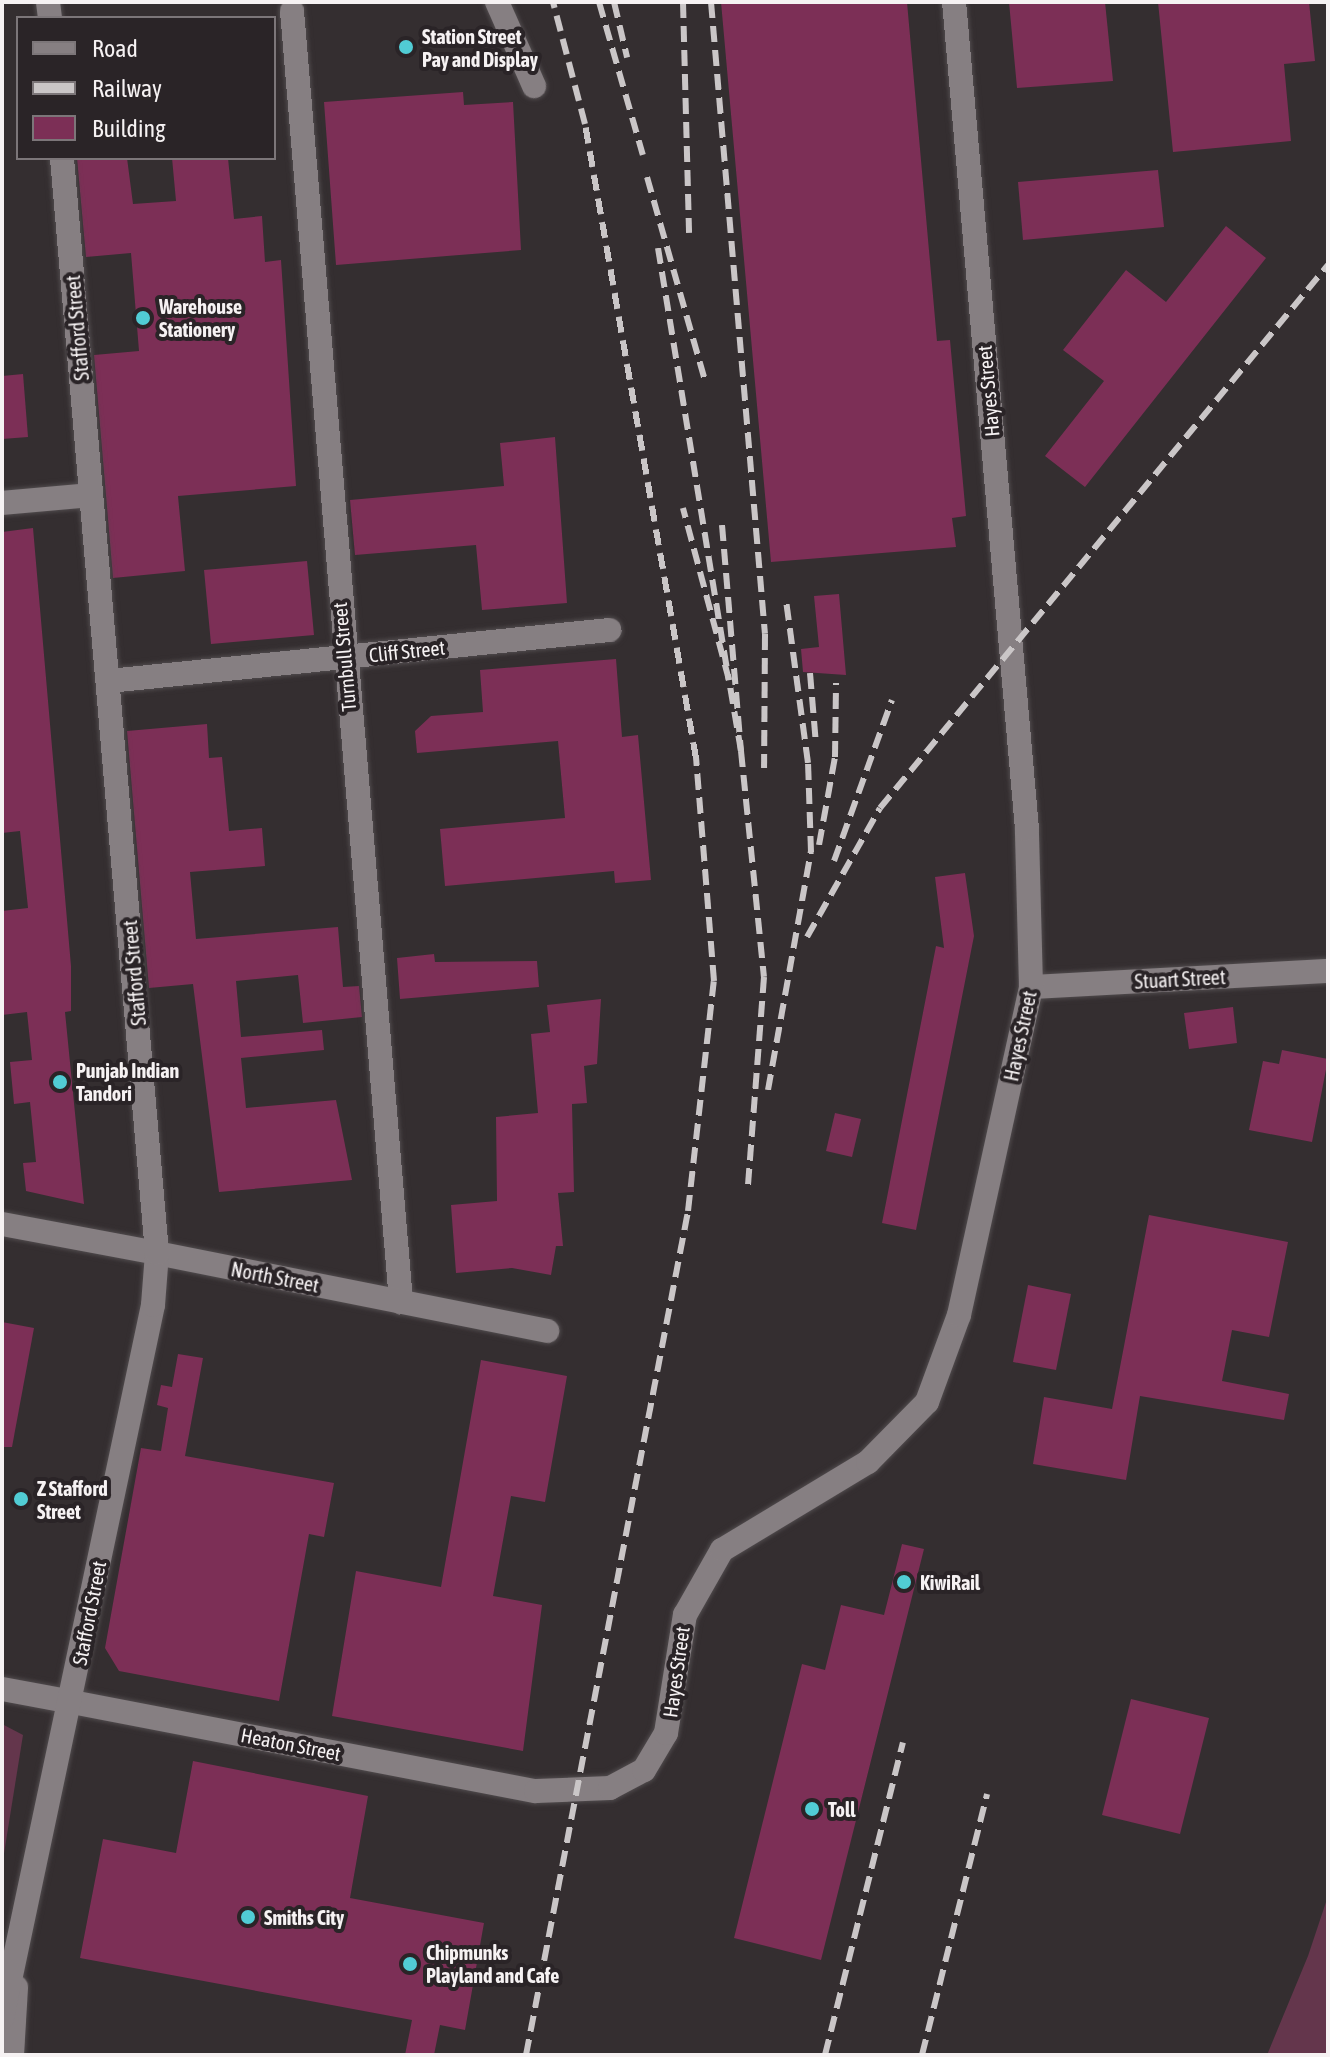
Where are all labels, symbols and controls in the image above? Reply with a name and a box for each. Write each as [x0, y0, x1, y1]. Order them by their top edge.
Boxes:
legend [16, 16, 276, 160]
place label: Station Street Pay and Display [422, 24, 538, 71]
text: Road [92, 35, 138, 62]
marker: Station Street Pay and Display [397, 38, 415, 56]
text: Railway [92, 75, 162, 102]
text: Building [92, 115, 165, 142]
street label: Stafford Street [60, 274, 94, 382]
place label: Warehouse Stationery [159, 294, 242, 341]
marker: Warehouse Stationery [134, 309, 152, 327]
street label: Hayes Street [972, 344, 1004, 438]
street label: Turnbull Street [327, 601, 361, 713]
street label: Cliff Street [368, 635, 446, 667]
street label: Stafford Street [117, 919, 151, 1027]
street label: Stuart Street [1134, 965, 1226, 993]
street label: Hayes Street [999, 989, 1041, 1083]
place label: Punjab Indian Tandori [76, 1058, 179, 1105]
marker: Punjab Indian Tandori [51, 1073, 69, 1091]
street label: North Street [229, 1257, 321, 1297]
place label: Z Stafford Street [37, 1476, 108, 1523]
marker: Z Stafford Street [12, 1490, 30, 1508]
street label: Stafford Street [67, 1559, 111, 1667]
place label: KiwiRail [920, 1570, 980, 1594]
marker: KiwiRail [895, 1573, 913, 1591]
street label: Hayes Street [658, 1625, 694, 1719]
street label: Heaton Street [239, 1723, 343, 1765]
place label: Toll [828, 1797, 856, 1821]
marker: Toll [803, 1800, 821, 1818]
place label: Smiths City [264, 1905, 344, 1929]
marker: Smiths City [239, 1908, 257, 1926]
place label: Chipmunks Playland and Cafe [426, 1940, 559, 1987]
marker: Chipmunks Playland and Cafe [401, 1955, 419, 1973]

